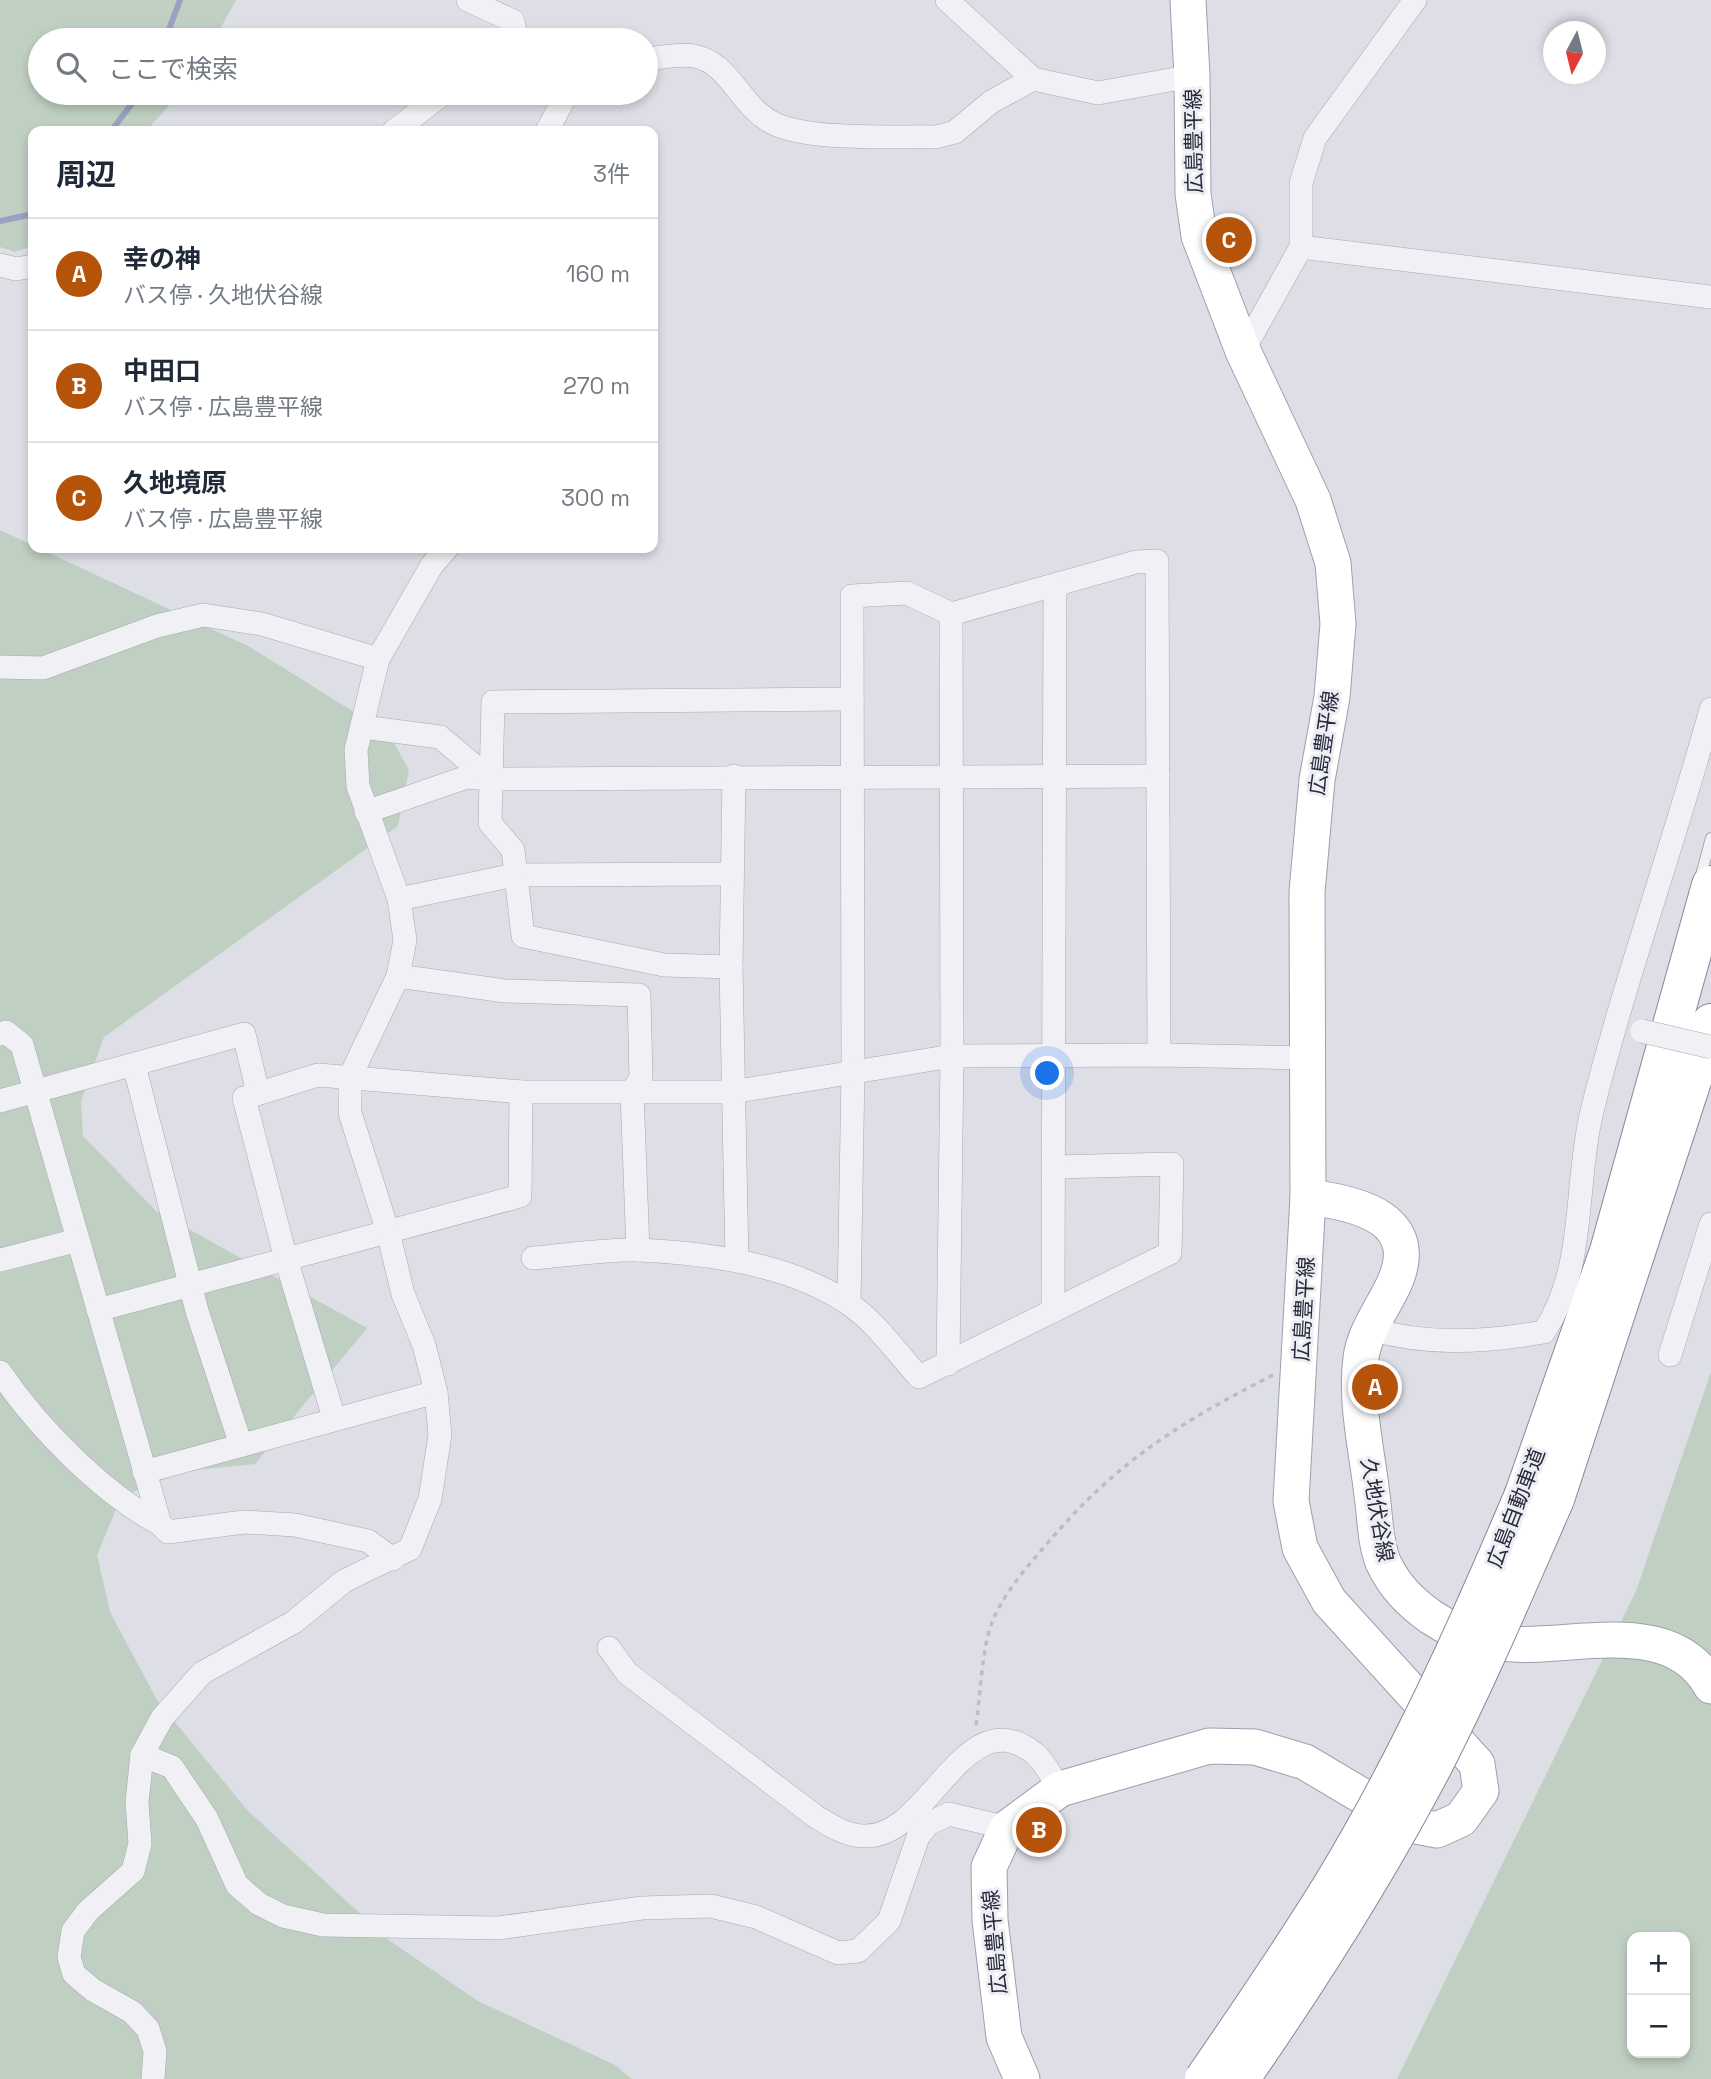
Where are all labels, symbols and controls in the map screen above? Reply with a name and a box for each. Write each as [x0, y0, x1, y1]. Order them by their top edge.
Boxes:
north arrow [1543, 21, 1606, 84]
search box [28, 28, 658, 105]
icon: search [52, 48, 90, 86]
text: ここで検索 [108, 52, 238, 86]
street label: 広島豊平線 [1179, 88, 1208, 194]
text: 周辺 [56, 155, 116, 194]
text: 3件 [593, 159, 630, 189]
pin: C [1206, 214, 1252, 266]
text: 幸の神 [123, 242, 201, 276]
text: A [72, 259, 86, 289]
text: 160 m [566, 259, 630, 289]
text: バス停 · 久地伏谷線 [123, 280, 323, 310]
text: 中田口 [123, 354, 201, 388]
text: B [71, 371, 87, 401]
text: 270 m [563, 371, 630, 401]
text: バス停 · 広島豊平線 [123, 392, 323, 422]
text: 久地境原 [123, 466, 227, 500]
text: C [72, 483, 86, 513]
text: 300 m [561, 483, 630, 513]
text: バス停 · 広島豊平線 [123, 504, 323, 534]
street label: 広島豊平線 [1303, 689, 1344, 797]
your location [1030, 1056, 1064, 1090]
street label: 広島豊平線 [1287, 1256, 1320, 1362]
pin: A [1352, 1361, 1398, 1413]
street label: 広島自動車道 [1480, 1444, 1551, 1571]
street label: 久地伏谷線 [1355, 1456, 1400, 1564]
pin: B [1016, 1804, 1062, 1856]
street label: 広島豊平線 [976, 1889, 1013, 1996]
map controls [1627, 1932, 1690, 2058]
button: + [1627, 1932, 1690, 1995]
button: − [1627, 1995, 1690, 2058]

